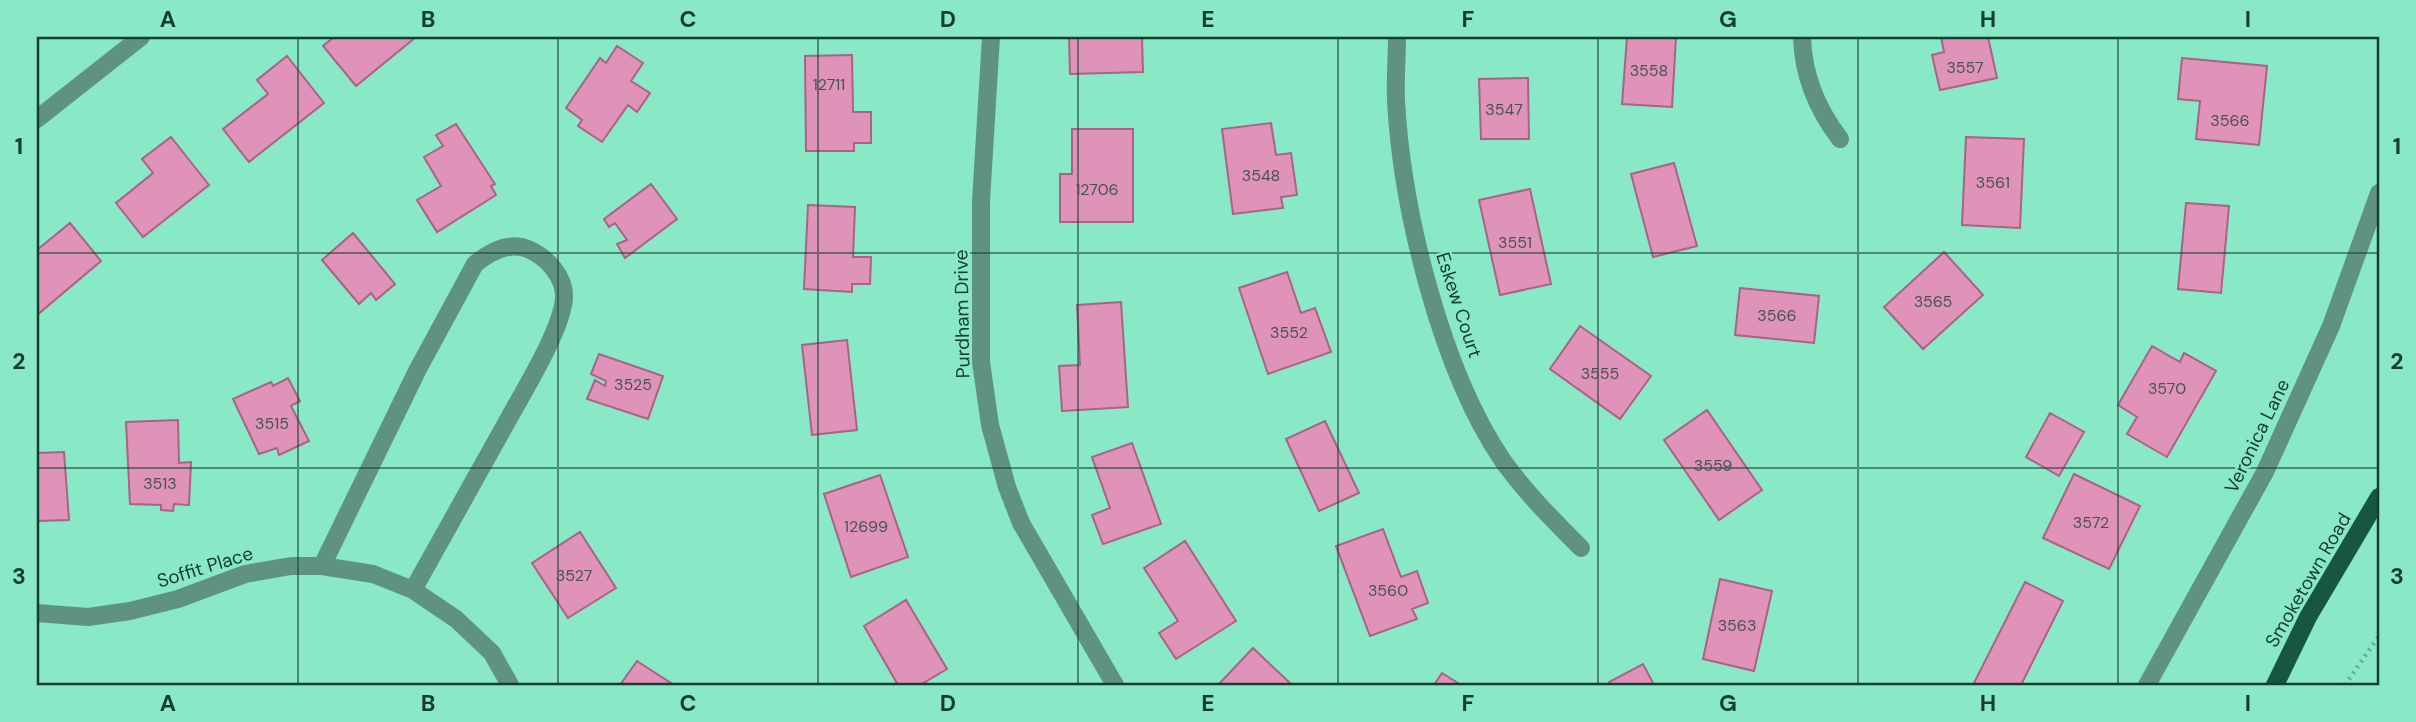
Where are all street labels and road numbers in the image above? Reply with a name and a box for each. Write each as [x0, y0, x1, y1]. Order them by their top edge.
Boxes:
street label: Purdham Drive [948, 249, 976, 379]
street label: Eskew Court [1430, 249, 1488, 361]
street label: Veronica Lane [2219, 375, 2295, 497]
street label: Smoketown Road [2259, 508, 2357, 652]
street label: Soffit Place [154, 541, 256, 593]

